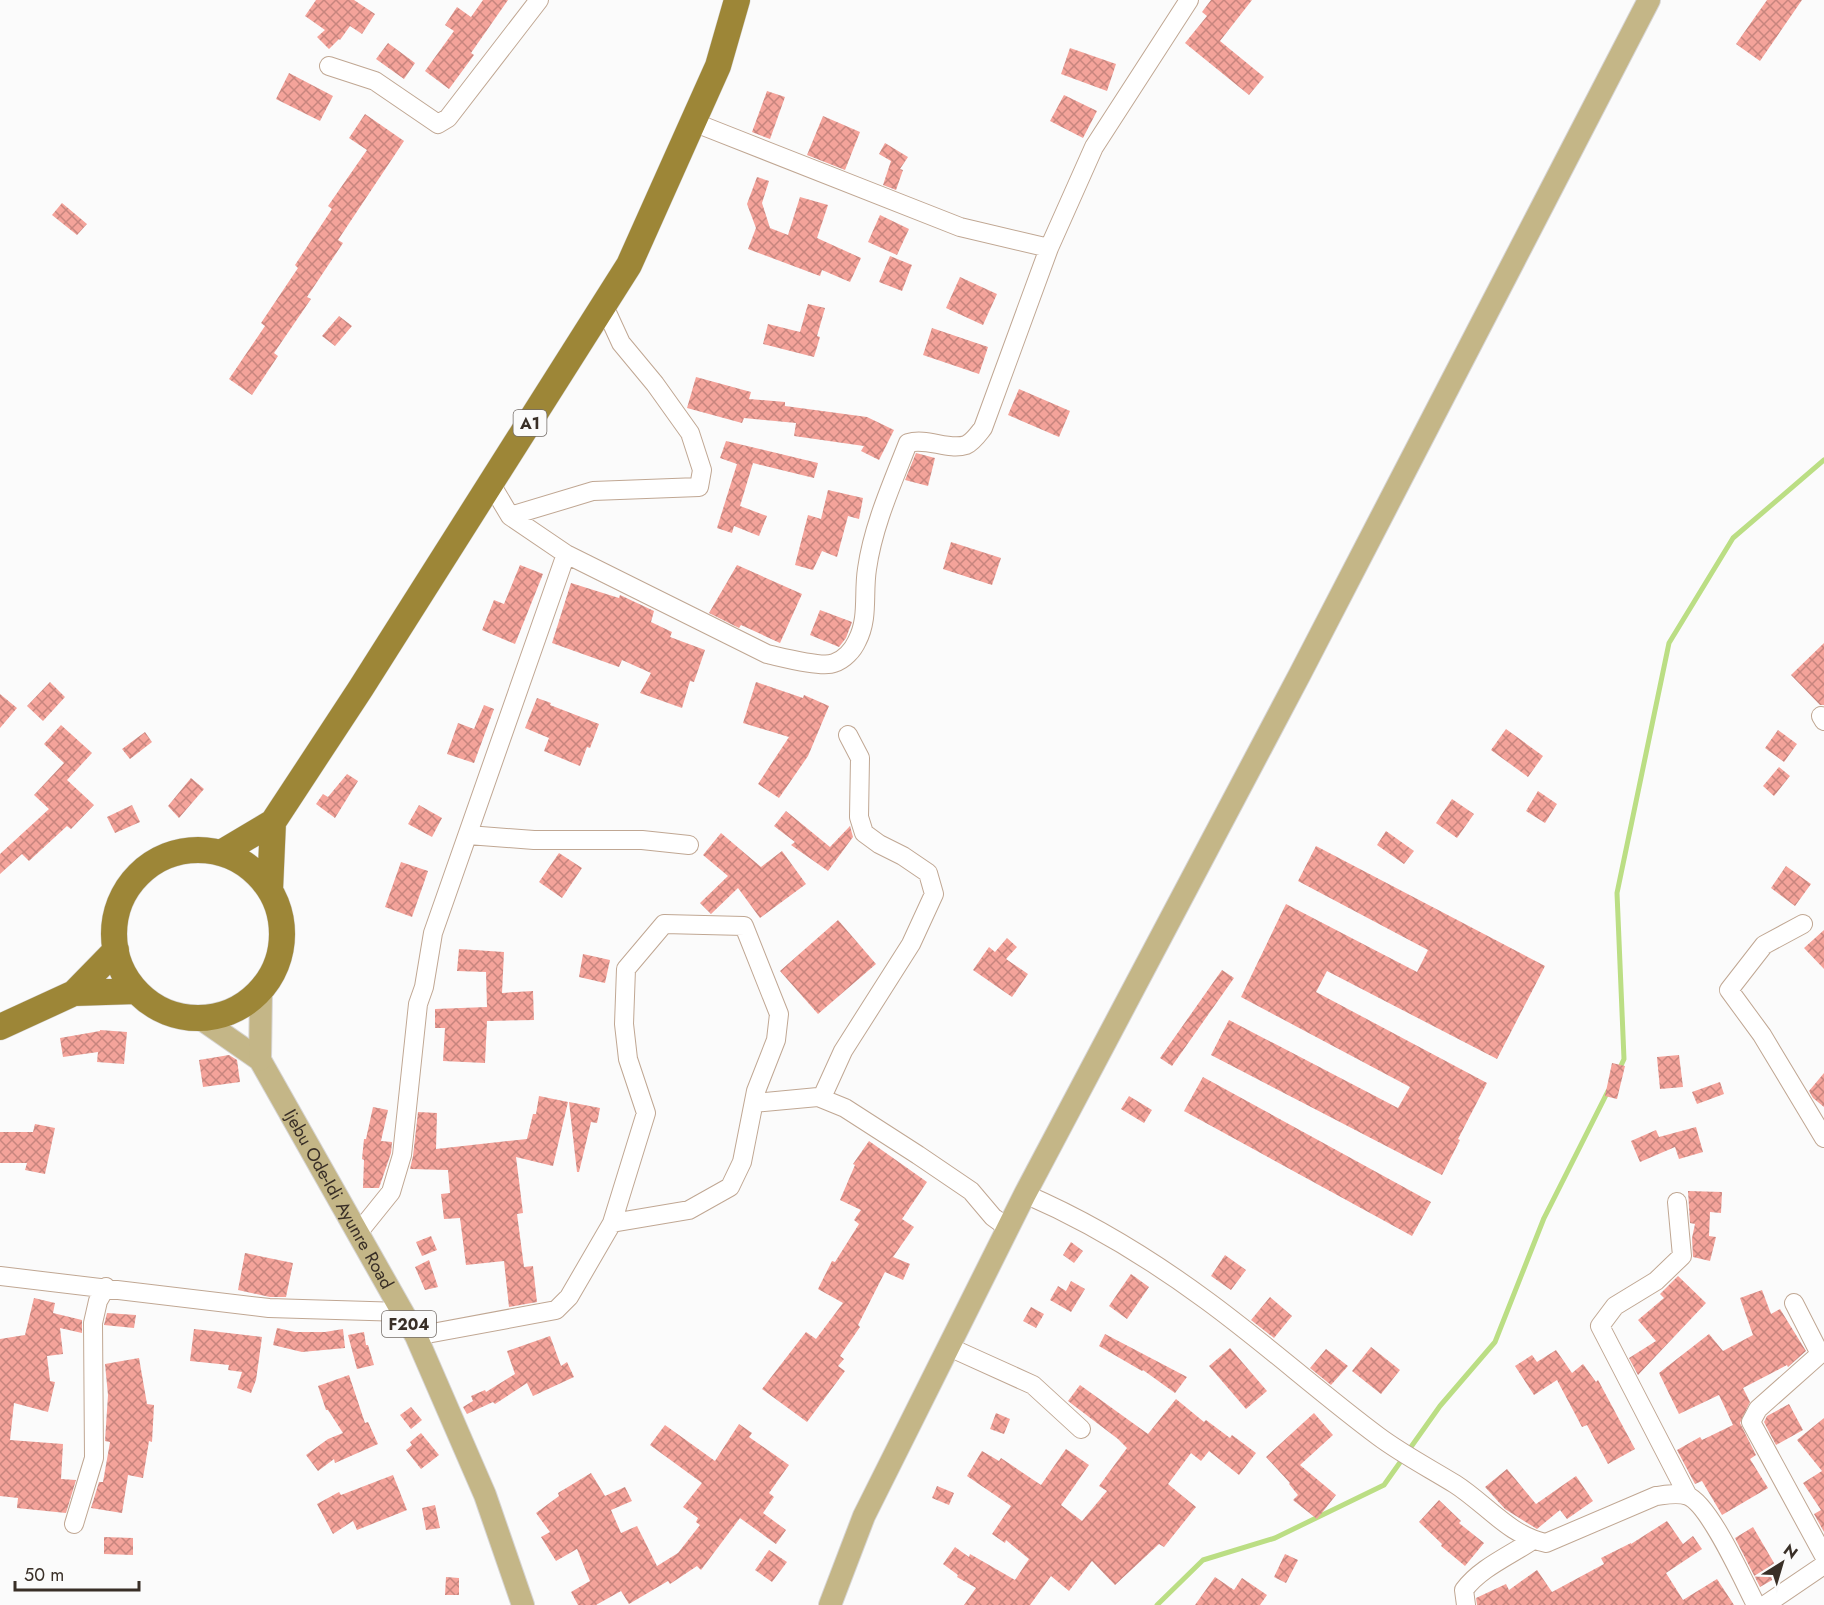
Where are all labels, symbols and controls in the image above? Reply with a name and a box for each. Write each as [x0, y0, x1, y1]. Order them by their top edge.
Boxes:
road number: A1 [514, 410, 546, 436]
street label: Ijebu Ode-Idi Ayunre Road [277, 1104, 400, 1294]
road number: F204 [382, 1311, 436, 1337]
north arrow [1752, 1533, 1812, 1593]
text: N [1779, 1538, 1803, 1564]
scale bar [15, 1554, 140, 1592]
text: 50 m [24, 1562, 64, 1588]

